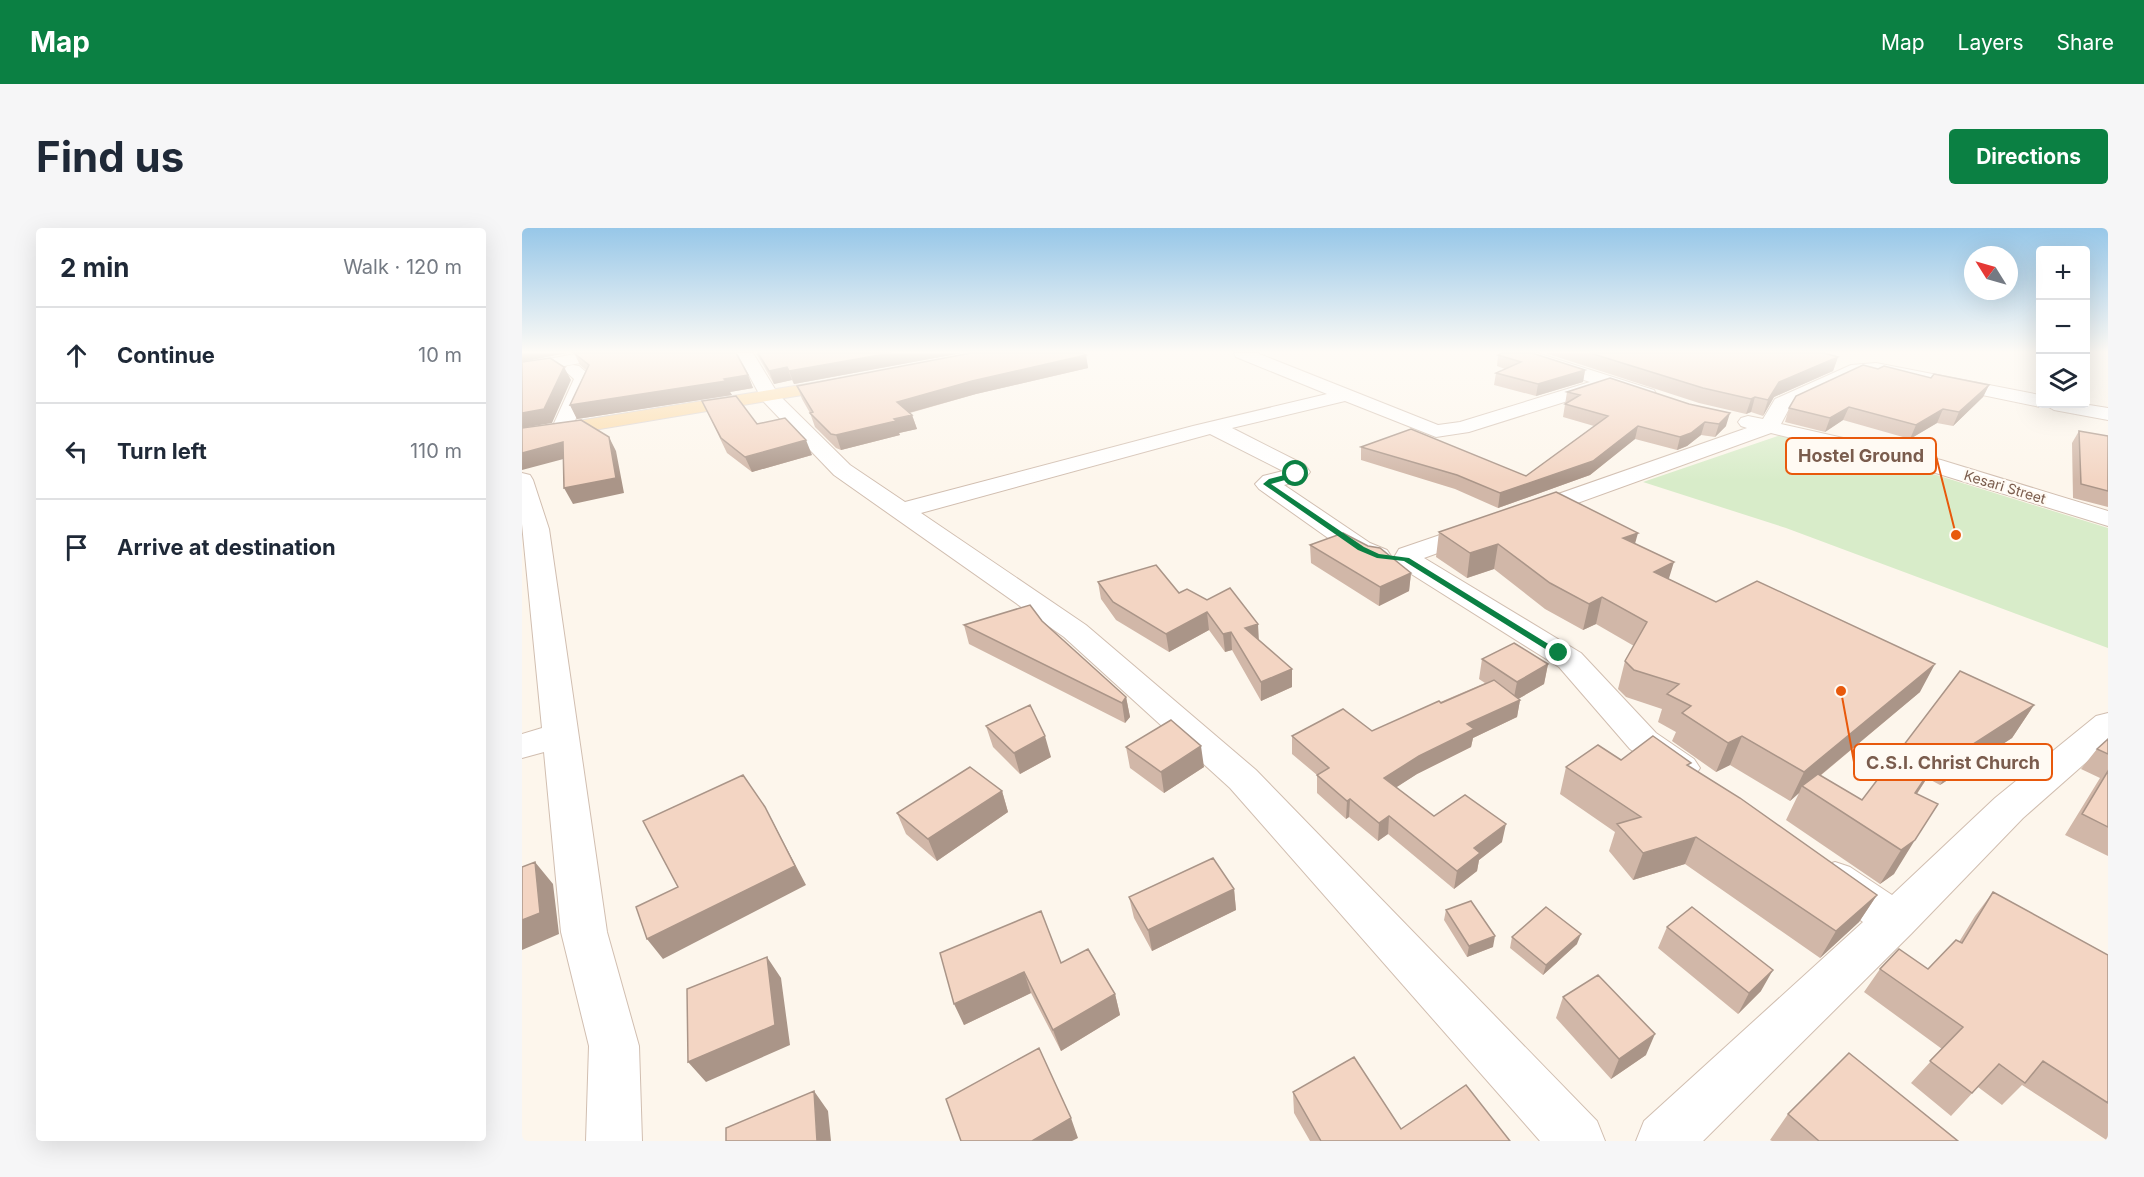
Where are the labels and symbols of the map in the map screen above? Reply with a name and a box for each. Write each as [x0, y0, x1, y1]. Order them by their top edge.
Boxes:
north arrow [1964, 246, 2018, 300]
callout: Hostel Ground [1786, 438, 1936, 474]
text: Hostel Ground [1798, 445, 1924, 466]
route start [1282, 460, 1308, 486]
street label: Kesari Street [1962, 466, 2048, 507]
route end [1545, 639, 1571, 665]
callout: C.S.I. Christ Church [1854, 744, 2052, 780]
text: C.S.I. Christ Church [1866, 752, 2040, 773]

